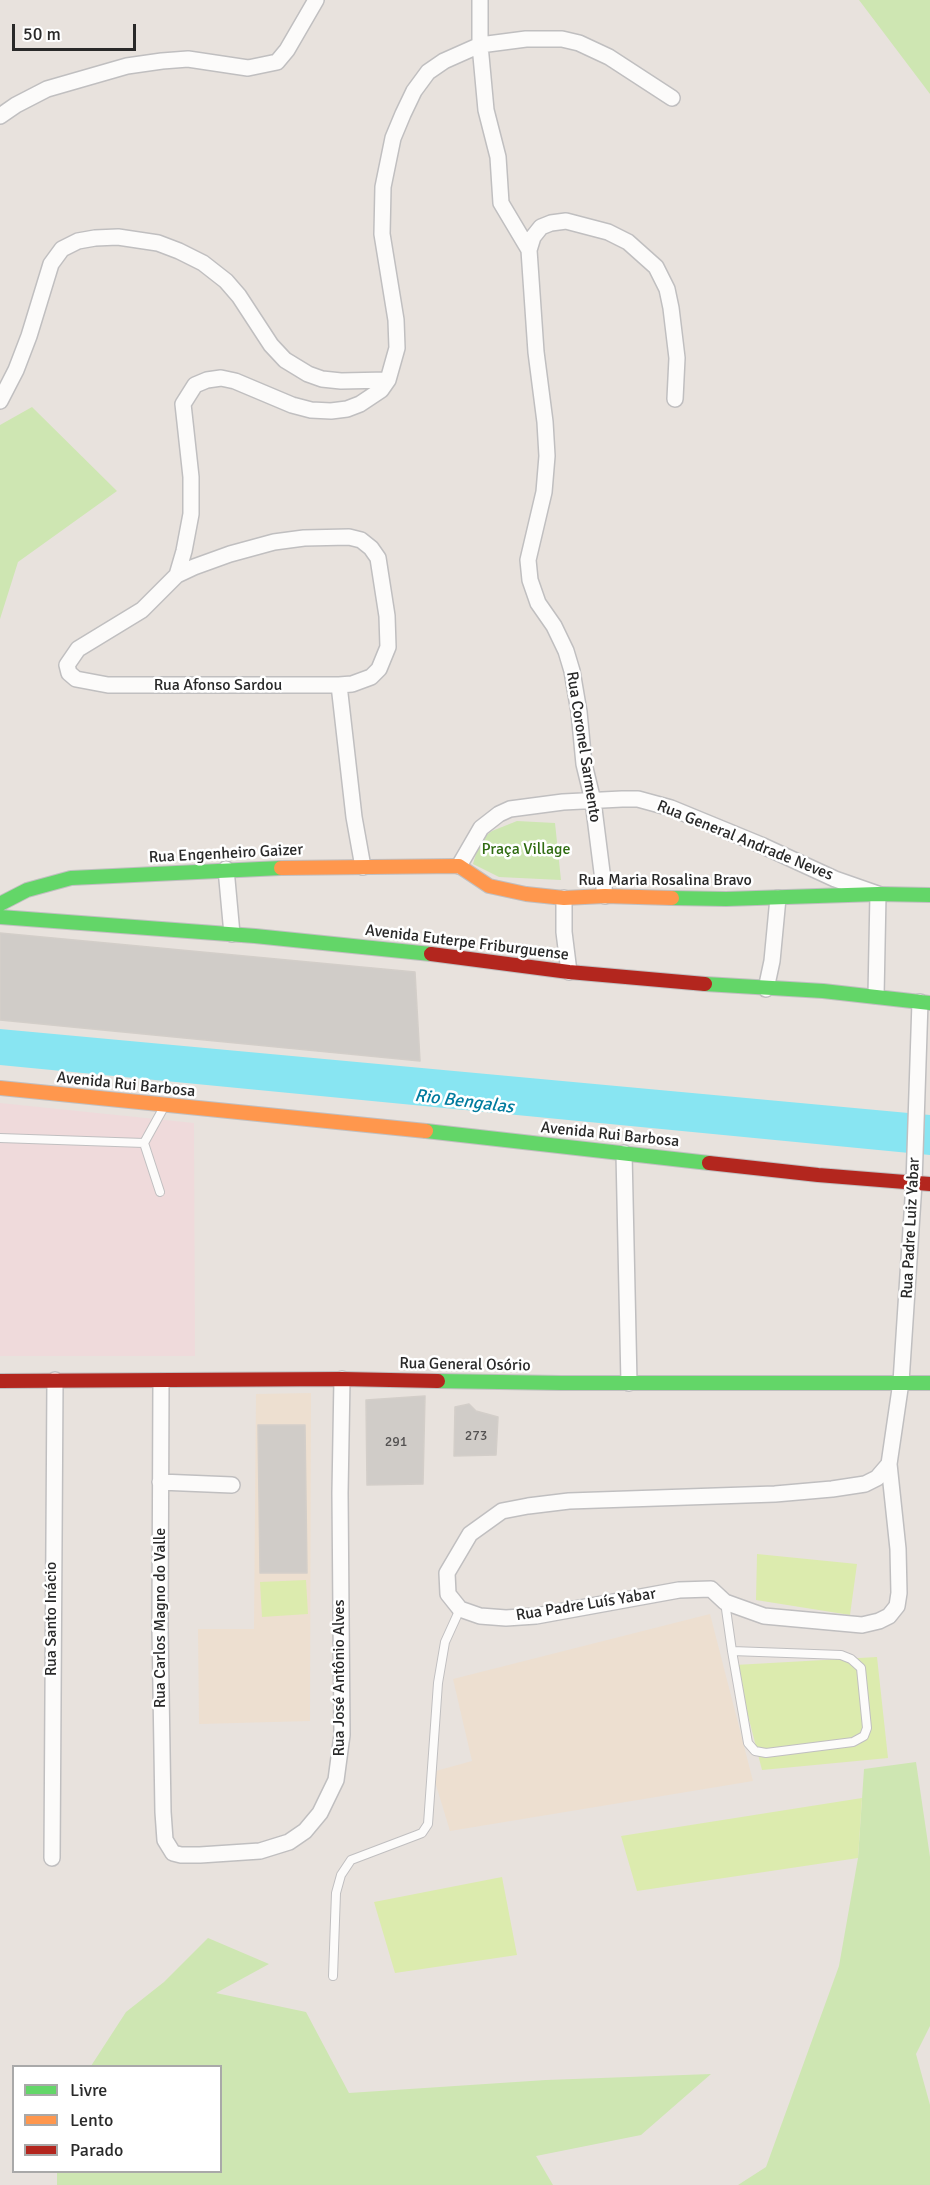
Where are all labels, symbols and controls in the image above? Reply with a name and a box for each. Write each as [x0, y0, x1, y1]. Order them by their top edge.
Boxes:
scale bar [15, 12, 140, 50]
text: 50 m [23, 23, 61, 45]
street label: Rua Coronel Sarmento [562, 670, 604, 824]
street label: Rua Afonso Sardou [154, 676, 282, 696]
street label: Rua General Andrade Neves [654, 797, 836, 885]
street label: Rua Engenheiro Gaizer [148, 840, 304, 868]
park label: Praça Village [481, 840, 571, 860]
street label: Rua Maria Rosalina Bravo [578, 871, 752, 891]
street label: Avenida Euterpe Friburguense [364, 921, 570, 965]
street label: Avenida Rui Barbosa [56, 1068, 196, 1102]
water label: Rio Bengalas [413, 1085, 515, 1119]
street label: Avenida Rui Barbosa [540, 1118, 680, 1152]
street label: Rua Padre Luiz Yabar [898, 1157, 924, 1299]
street label: Rua General Osório [399, 1354, 531, 1376]
house number: 273 [465, 1428, 487, 1444]
house number: 291 [385, 1434, 407, 1450]
street label: Rua Carlos Magno do Valle [151, 1528, 171, 1708]
street label: Rua Santo Inácio [42, 1562, 62, 1676]
street label: Rua Padre Luís Yabar [515, 1584, 657, 1626]
street label: Rua José Antônio Alves [330, 1599, 350, 1757]
legend [12, 2065, 222, 2173]
text: Livre [70, 2079, 107, 2101]
text: Lento [70, 2109, 113, 2131]
text: Parado [70, 2139, 123, 2161]

